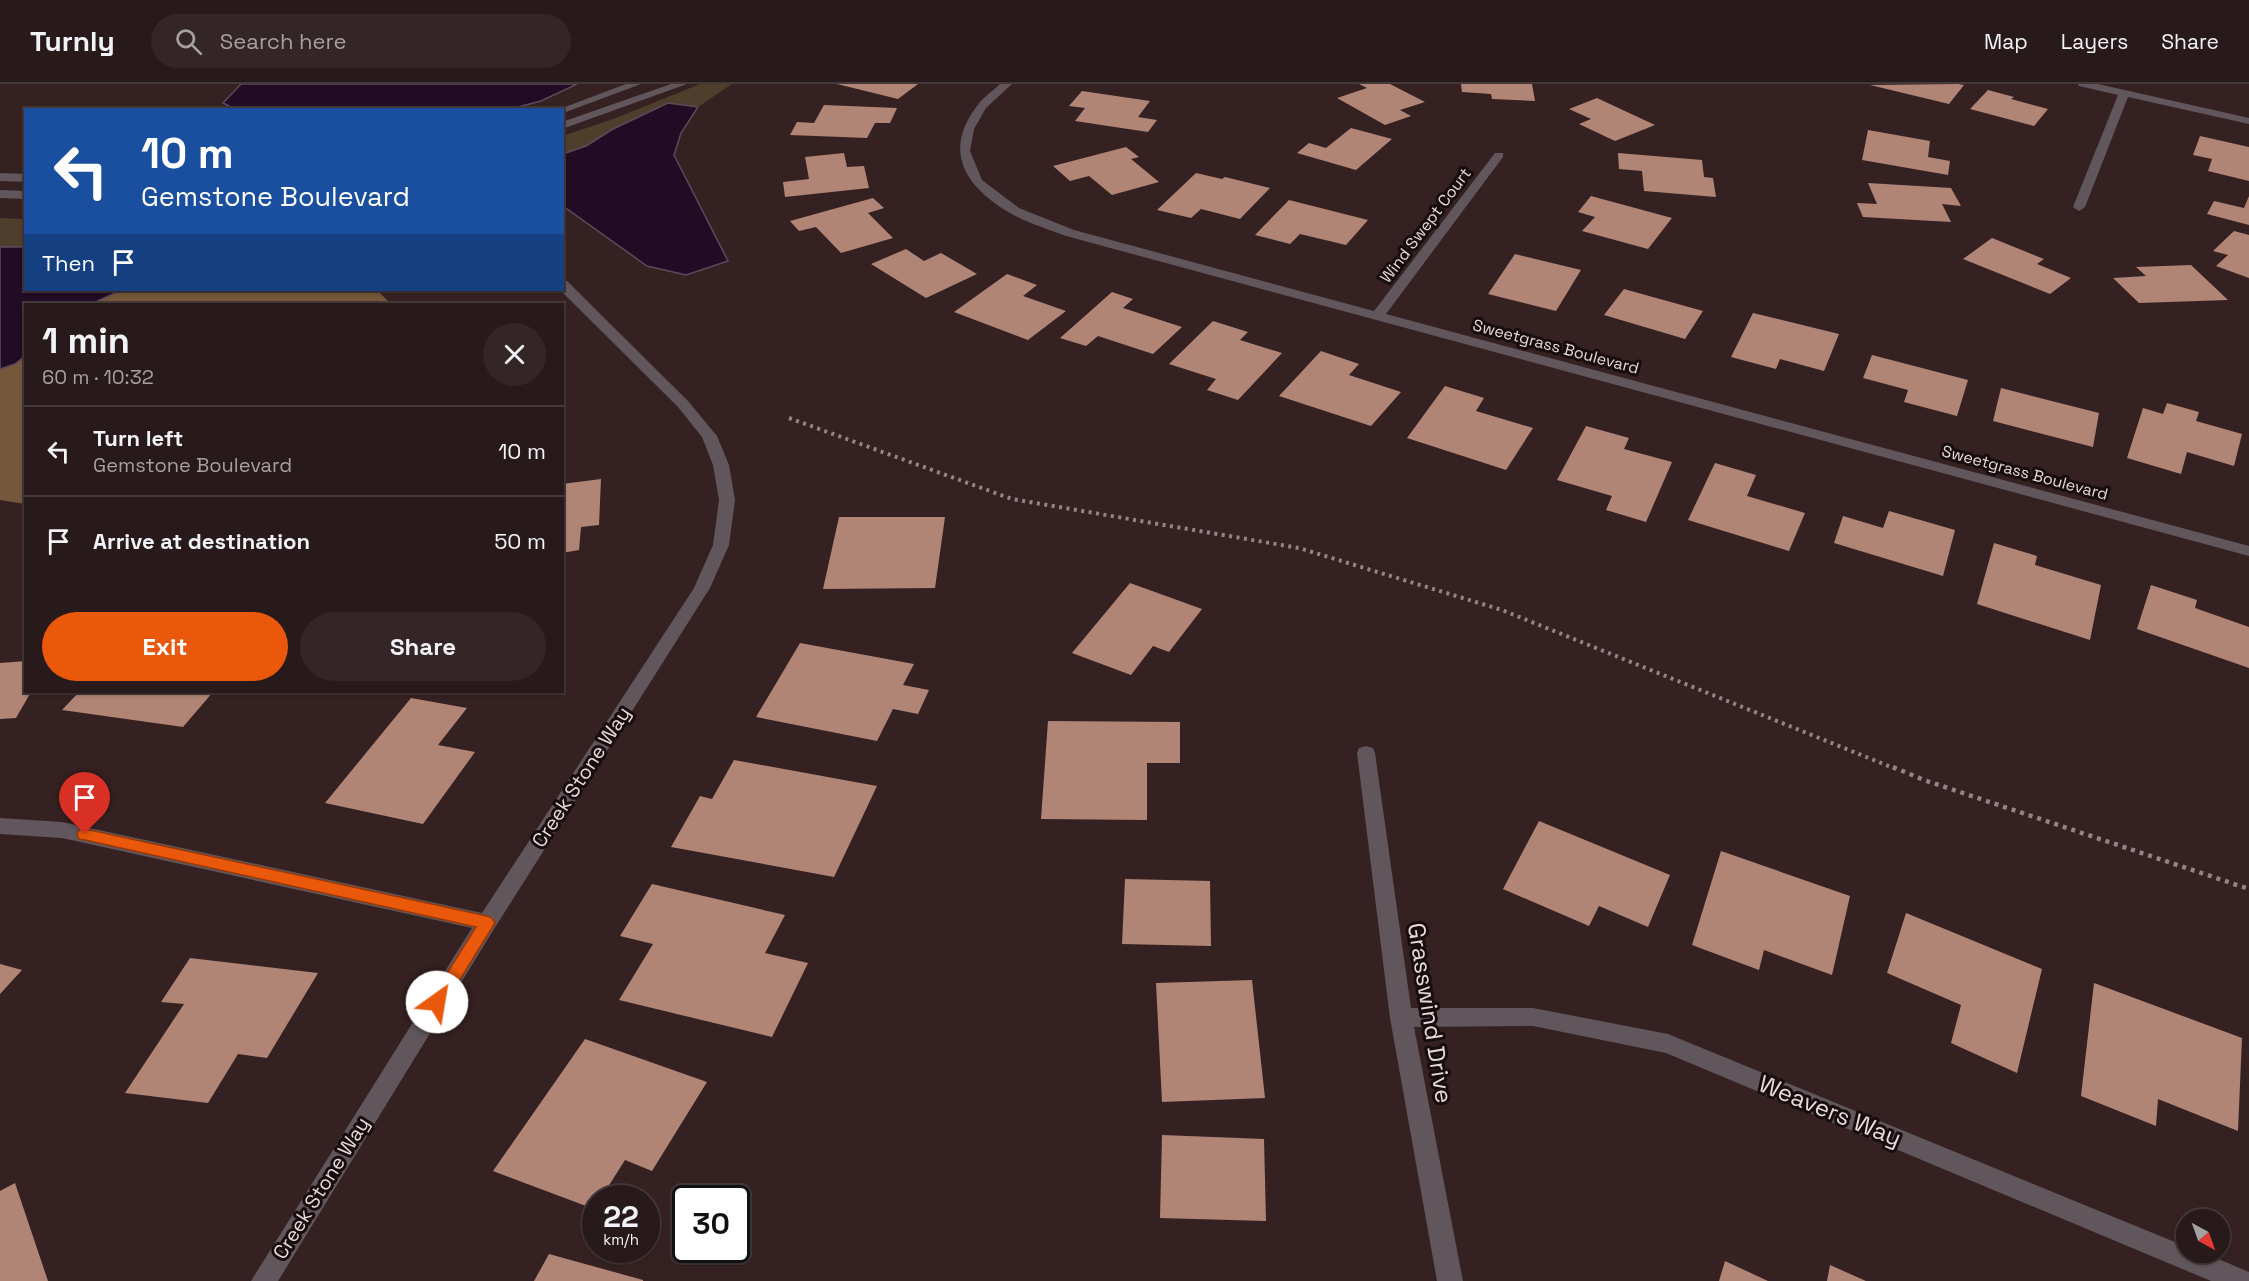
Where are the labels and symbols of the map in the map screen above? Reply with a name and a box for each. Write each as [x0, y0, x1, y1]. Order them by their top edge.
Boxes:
street label: Wind Swept Court [1375, 164, 1476, 287]
street label: Sweetgrass Boulevard [1470, 314, 1641, 379]
street label: Sweetgrass Boulevard [1939, 440, 2110, 505]
street label: Creek Stone Way [526, 702, 636, 852]
pin [59, 772, 110, 834]
street label: Grasswind Drive [1401, 921, 1460, 1105]
position arrow [405, 970, 469, 1034]
street label: Weavers Way [1754, 1068, 1906, 1153]
street label: Creek Stone Way [267, 1112, 375, 1264]
speed limit sign: 30 [672, 1185, 750, 1263]
north arrow [2176, 1209, 2230, 1263]

